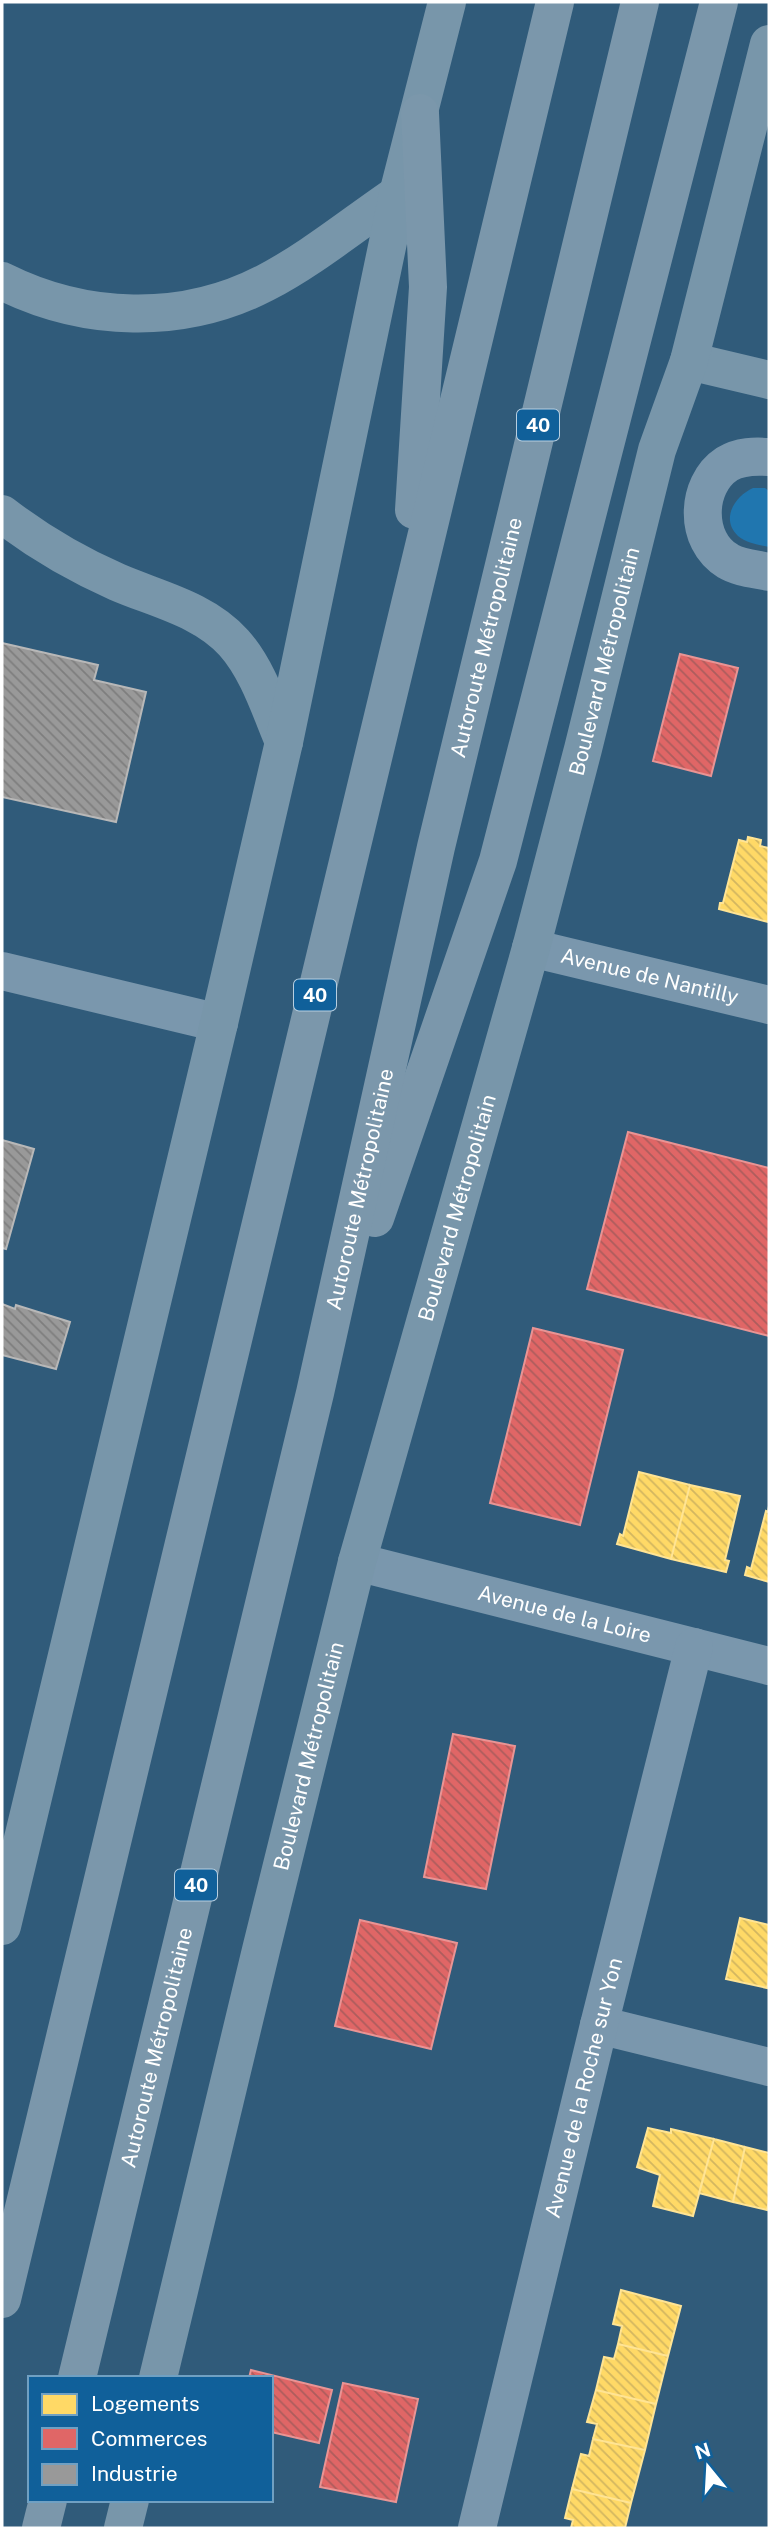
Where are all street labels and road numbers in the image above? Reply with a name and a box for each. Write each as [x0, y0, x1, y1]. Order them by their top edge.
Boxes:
road number: 40 [517, 410, 559, 440]
street label: Autoroute Métropolitaine [445, 515, 527, 760]
street label: Boulevard Métropolitain [564, 544, 645, 778]
street label: Avenue de Nantilly [558, 943, 741, 1009]
road number: 40 [294, 979, 336, 1010]
street label: Autoroute Métropolitaine [321, 1066, 399, 1312]
street label: Boulevard Métropolitain [413, 1091, 501, 1324]
street label: Avenue de la Loire [475, 1580, 654, 1648]
street label: Boulevard Métropolitain [268, 1639, 349, 1873]
road number: 40 [175, 1870, 217, 1900]
street label: Autoroute Métropolitaine [115, 1925, 197, 2170]
street label: Avenue de la Roche sur Yon [540, 1955, 627, 2220]

